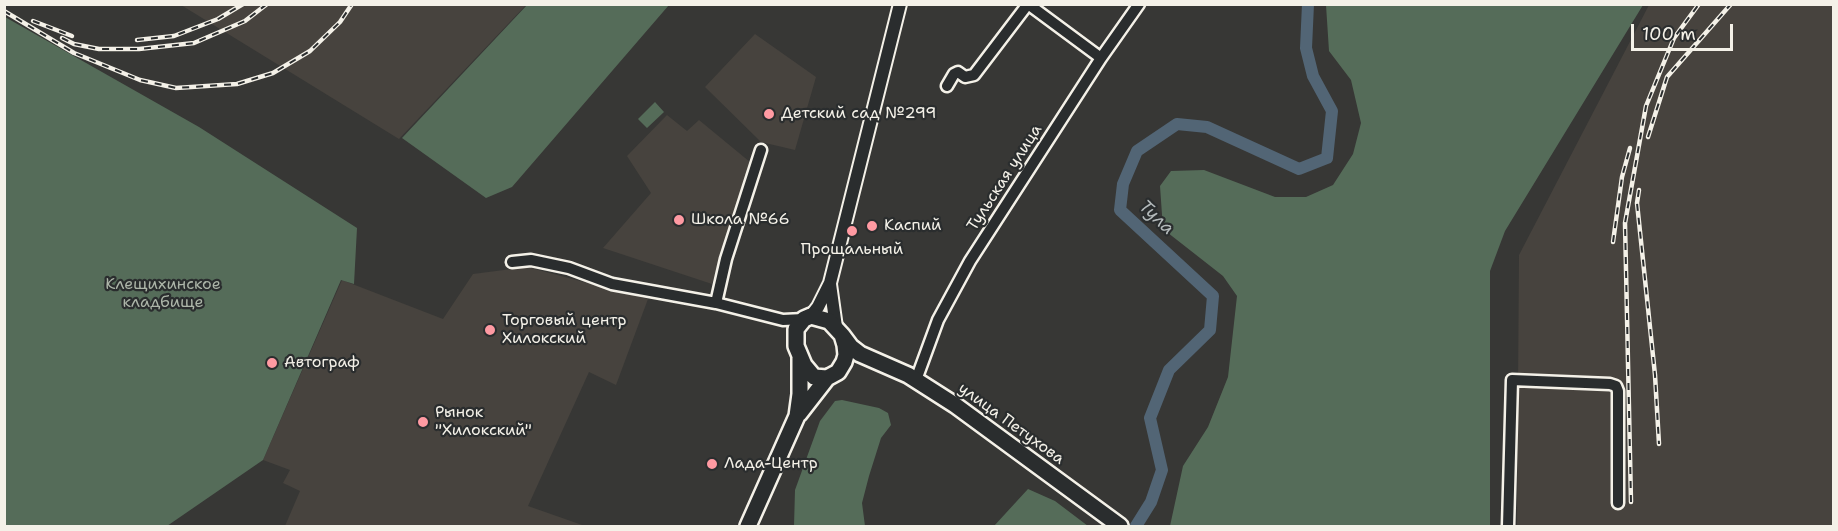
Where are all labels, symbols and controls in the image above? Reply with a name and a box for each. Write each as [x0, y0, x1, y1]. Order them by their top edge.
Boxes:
scale bar [1634, 12, 1736, 50]
text: 100 m [1642, 22, 1696, 46]
place label: Детский сад №299 [781, 104, 937, 124]
marker: Детский сад №299 [762, 107, 776, 121]
street label: Тульская улица [963, 121, 1047, 235]
water label: Тула [1134, 196, 1178, 240]
place label: Школа №66 [691, 210, 790, 230]
marker: Школа №66 [672, 213, 686, 227]
place label: Каспий [884, 216, 941, 236]
marker: Каспий [865, 219, 879, 233]
marker: Прощальный [845, 224, 859, 238]
place label: Прощальный [801, 240, 903, 260]
park label: Клещихинское кладбище [105, 275, 221, 313]
place label: Торговый центр Хилокский [502, 311, 626, 349]
marker: Торговый центр Хилокский [483, 323, 497, 337]
place label: Автограф [284, 353, 360, 373]
marker: Автограф [265, 356, 279, 370]
street label: улица Петухова [954, 379, 1068, 469]
place label: Рынок "Хилокский" [435, 403, 532, 441]
marker: Рынок "Хилокский" [416, 415, 430, 429]
place label: Лада-Центр [724, 454, 818, 474]
marker: Лада-Центр [705, 457, 719, 471]

